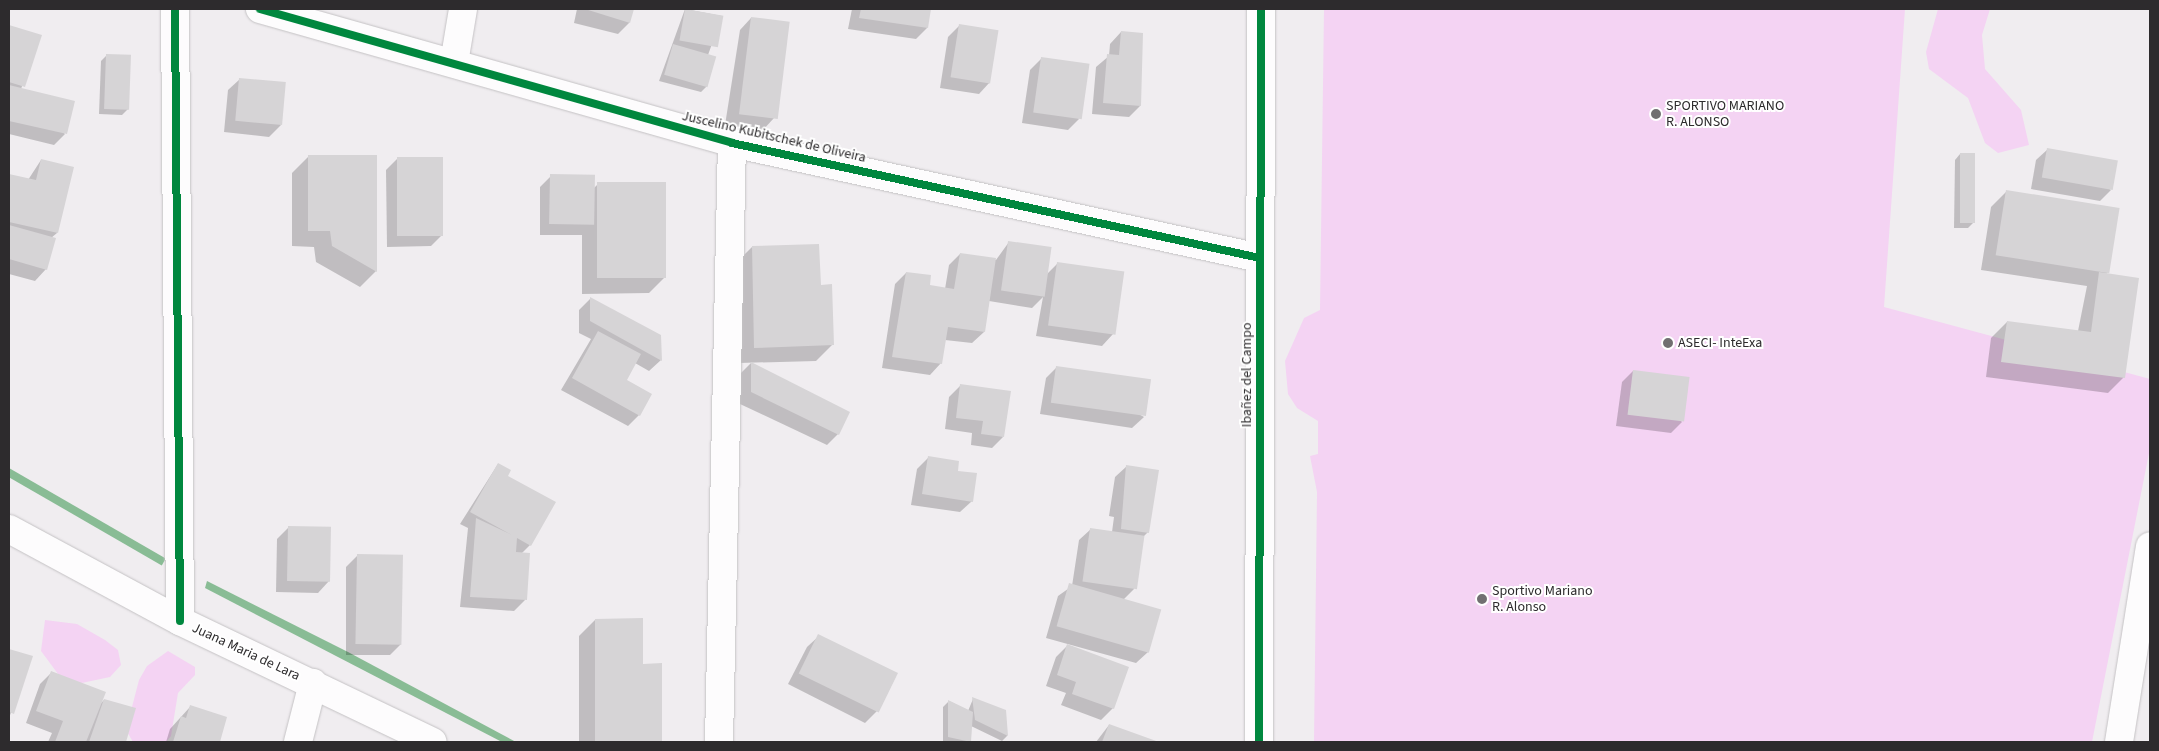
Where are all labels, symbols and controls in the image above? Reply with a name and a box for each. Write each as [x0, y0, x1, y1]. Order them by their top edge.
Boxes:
place label: SPORTIVO MARIANO R. ALONSO [1666, 98, 1784, 130]
street label: Juscelino Kubitschek de Oliveira [680, 108, 868, 166]
marker: SPORTIVO MARIANO R. ALONSO [1650, 108, 1662, 120]
street label: Ibañez del Campo [1239, 323, 1255, 427]
place label: ASECI- InteExa [1678, 335, 1762, 351]
marker: ASECI- InteExa [1662, 337, 1674, 349]
place label: Sportivo Mariano R. Alonso [1492, 583, 1593, 616]
marker: Sportivo Mariano R. Alonso [1476, 593, 1488, 605]
street label: Juana Maria de Lara [189, 620, 303, 684]

